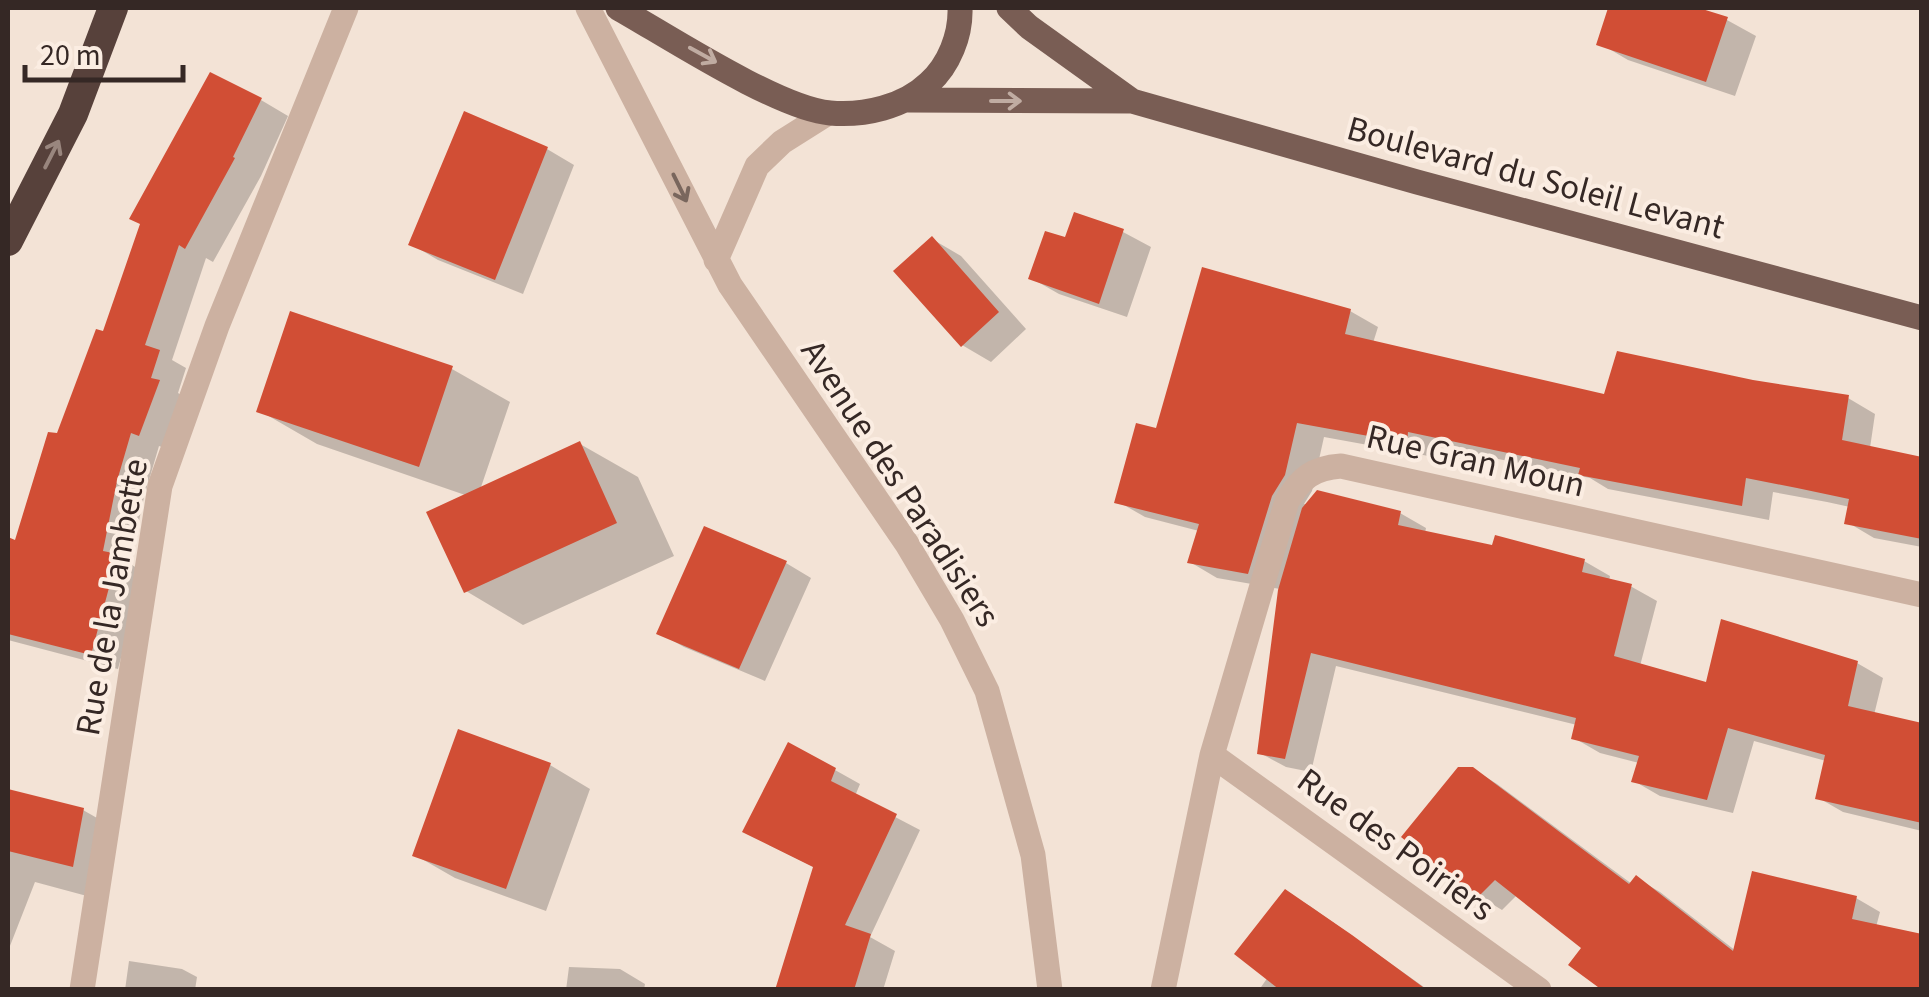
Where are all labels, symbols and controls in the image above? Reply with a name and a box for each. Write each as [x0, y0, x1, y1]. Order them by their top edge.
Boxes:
scale bar [25, 20, 182, 82]
text: 20 m [40, 34, 101, 77]
one-way arrow [688, 46, 717, 66]
one-way arrow [989, 91, 1021, 110]
street label: Boulevard du Soleil Levant [1341, 103, 1730, 252]
one-way arrow [43, 139, 62, 169]
one-way arrow [672, 172, 691, 202]
street label: Avenue des Paradisiers [788, 330, 1012, 637]
street label: Rue Gran Moun [1362, 412, 1590, 510]
street label: Rue de la Jambette [63, 455, 161, 740]
street label: Rue des Poiriers [1286, 756, 1504, 934]

